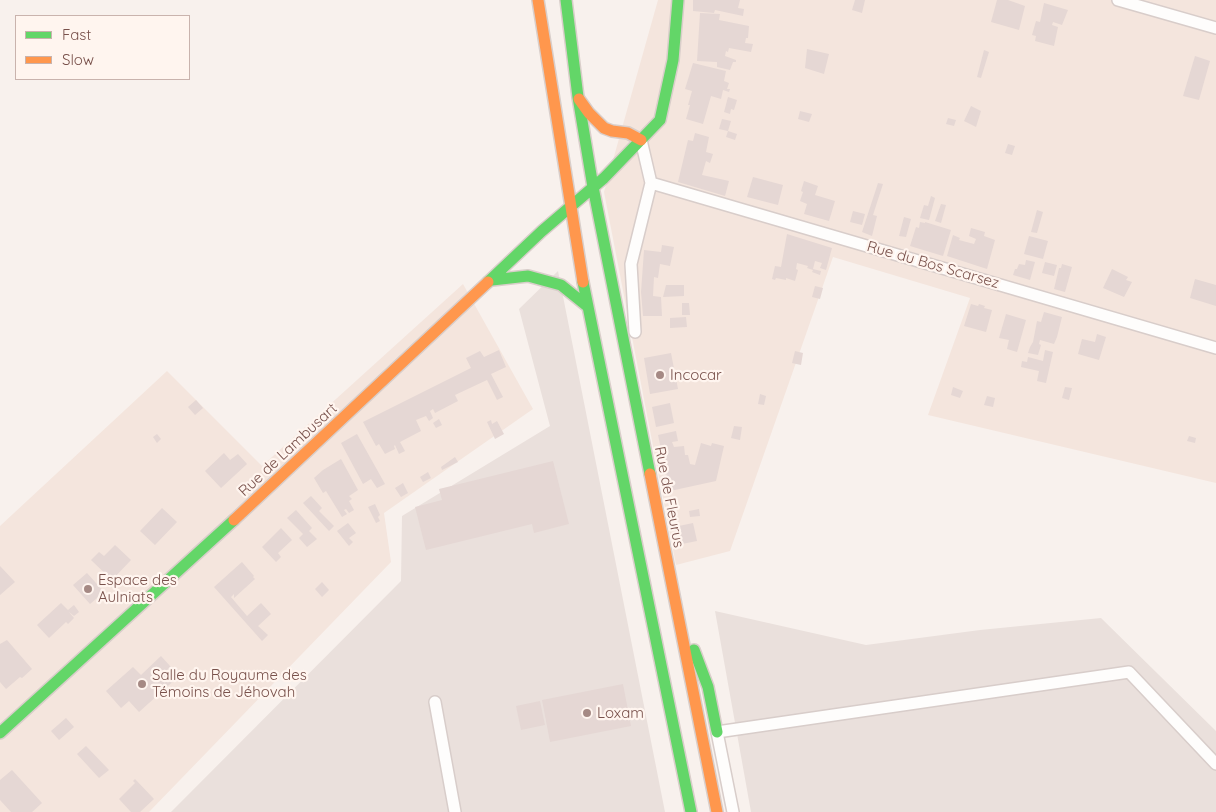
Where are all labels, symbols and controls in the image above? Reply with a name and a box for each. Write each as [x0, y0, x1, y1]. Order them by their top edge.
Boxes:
legend [15, 15, 190, 80]
text: Fast [62, 25, 91, 44]
text: Slow [62, 50, 94, 69]
street label: Rue du Bos Scarsez [865, 238, 1001, 292]
place label: Incocar [670, 366, 722, 384]
marker: Incocar [654, 369, 666, 381]
street label: Rue de Lambusart [235, 400, 341, 500]
street label: Rue de Fleurus [650, 445, 688, 549]
place label: Espace des Aulniats [98, 571, 177, 606]
marker: Espace des Aulniats [82, 583, 94, 595]
place label: Salle du Royaume des Témoins de Jéhovah [152, 666, 307, 701]
marker: Salle du Royaume des Témoins de Jéhovah [136, 678, 148, 690]
place label: Loxam [597, 704, 644, 722]
marker: Loxam [581, 707, 593, 719]

